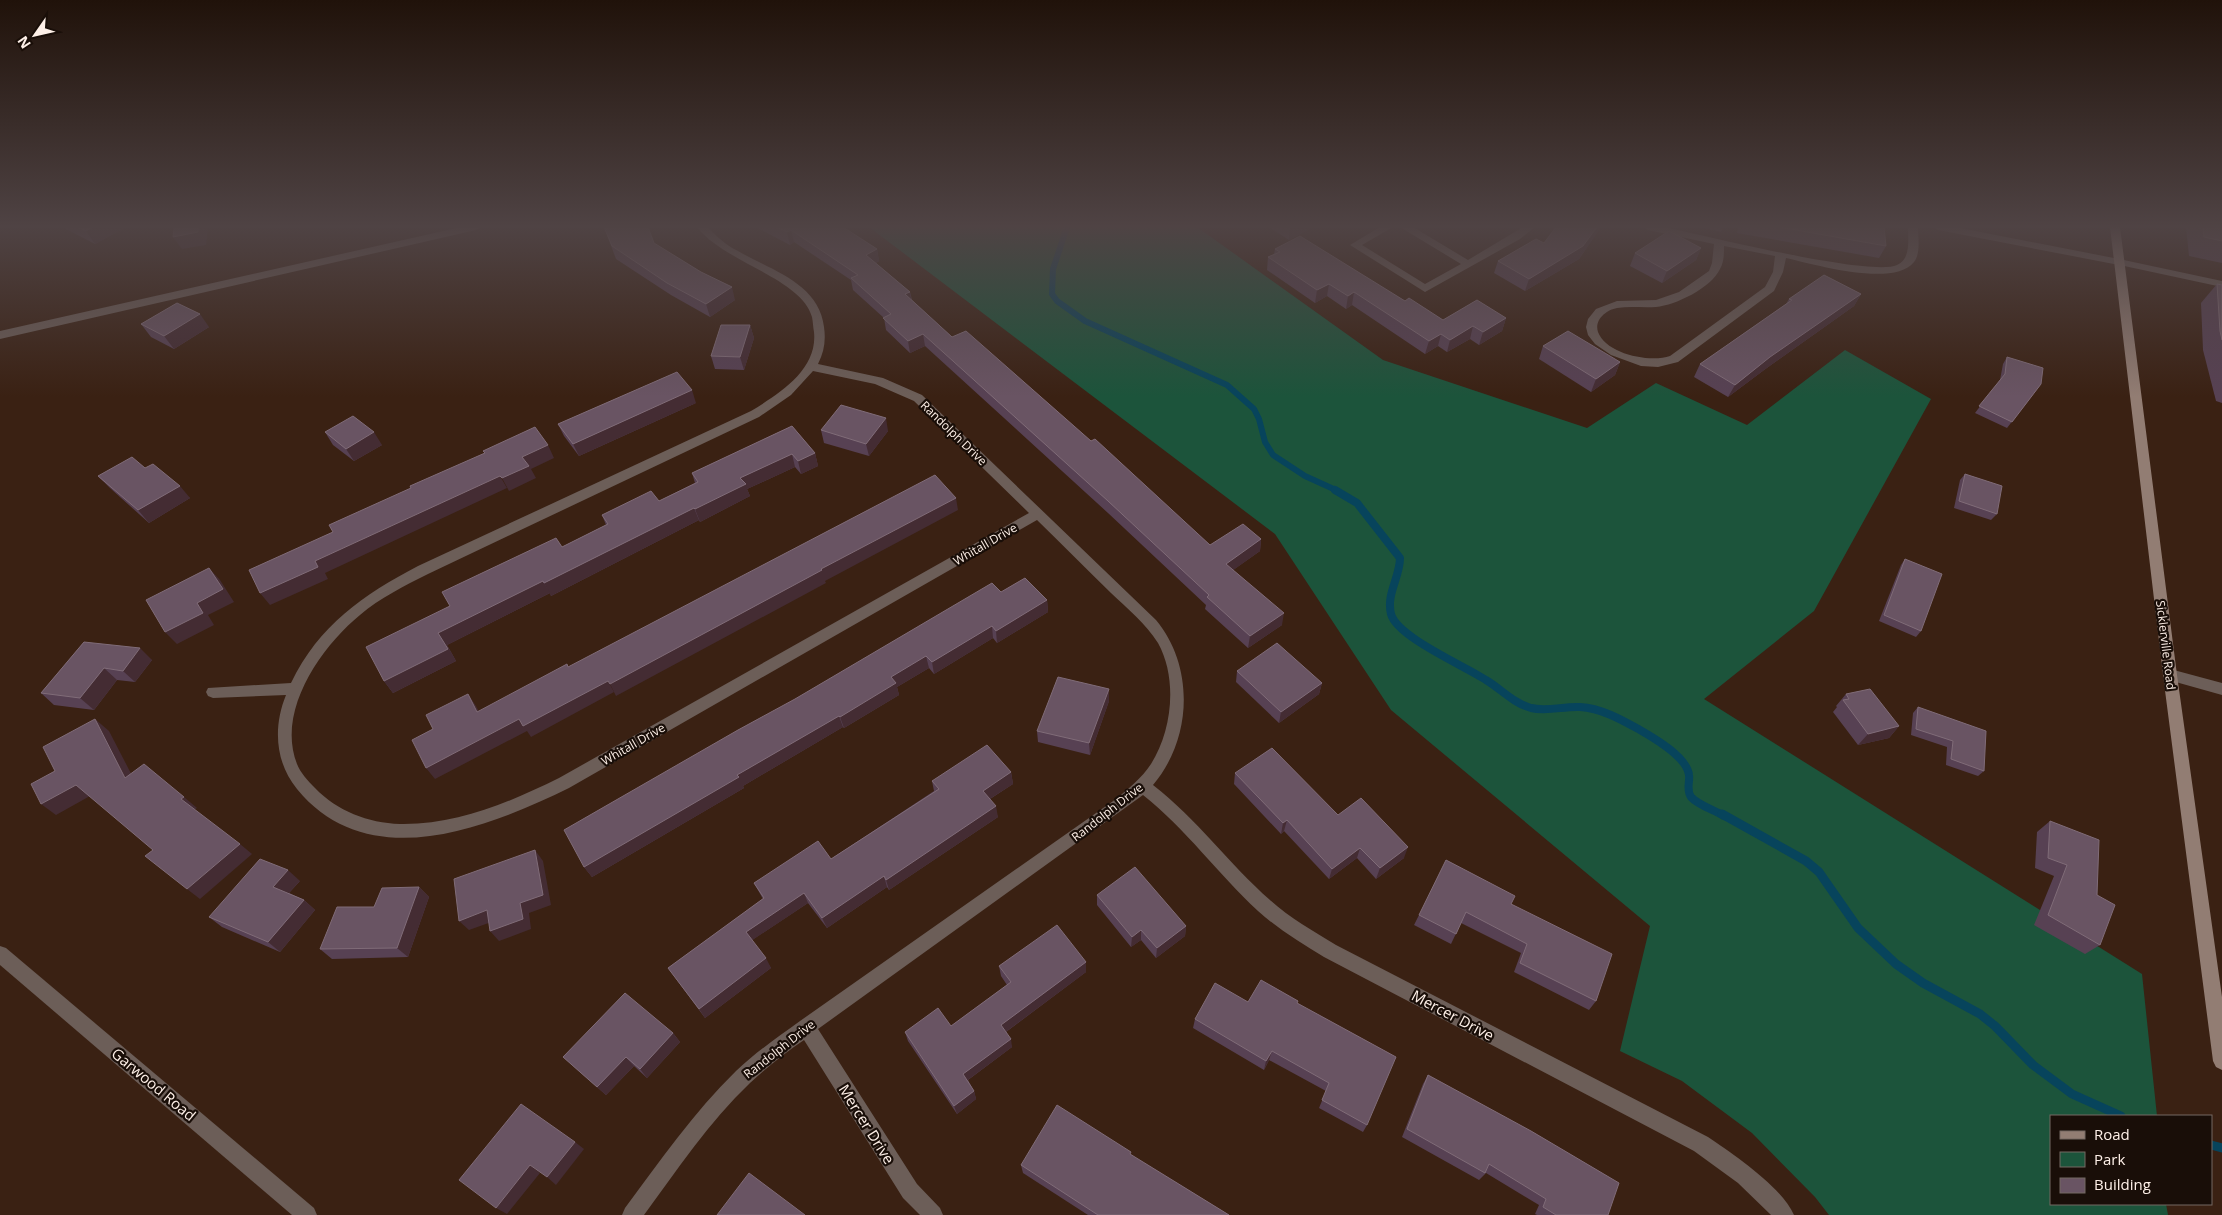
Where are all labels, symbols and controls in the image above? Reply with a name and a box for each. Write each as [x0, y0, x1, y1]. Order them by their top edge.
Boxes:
north arrow [10, 10, 60, 60]
text: N [13, 33, 35, 53]
street label: Randolph Drive [917, 397, 991, 469]
street label: Whitall Drive [950, 519, 1020, 569]
street label: Sicklerville Road [2152, 599, 2180, 691]
street label: Whitall Drive [598, 719, 668, 769]
street label: Randolph Drive [1068, 779, 1146, 845]
street label: Mercer Drive [1408, 985, 1498, 1045]
street label: Randolph Drive [740, 1016, 818, 1082]
street label: Garwood Road [108, 1043, 200, 1125]
street label: Mercer Drive [835, 1080, 899, 1168]
legend [2050, 1115, 2212, 1205]
text: Road [2094, 1124, 2130, 1144]
text: Park [2094, 1149, 2125, 1169]
text: Building [2094, 1174, 2151, 1194]

